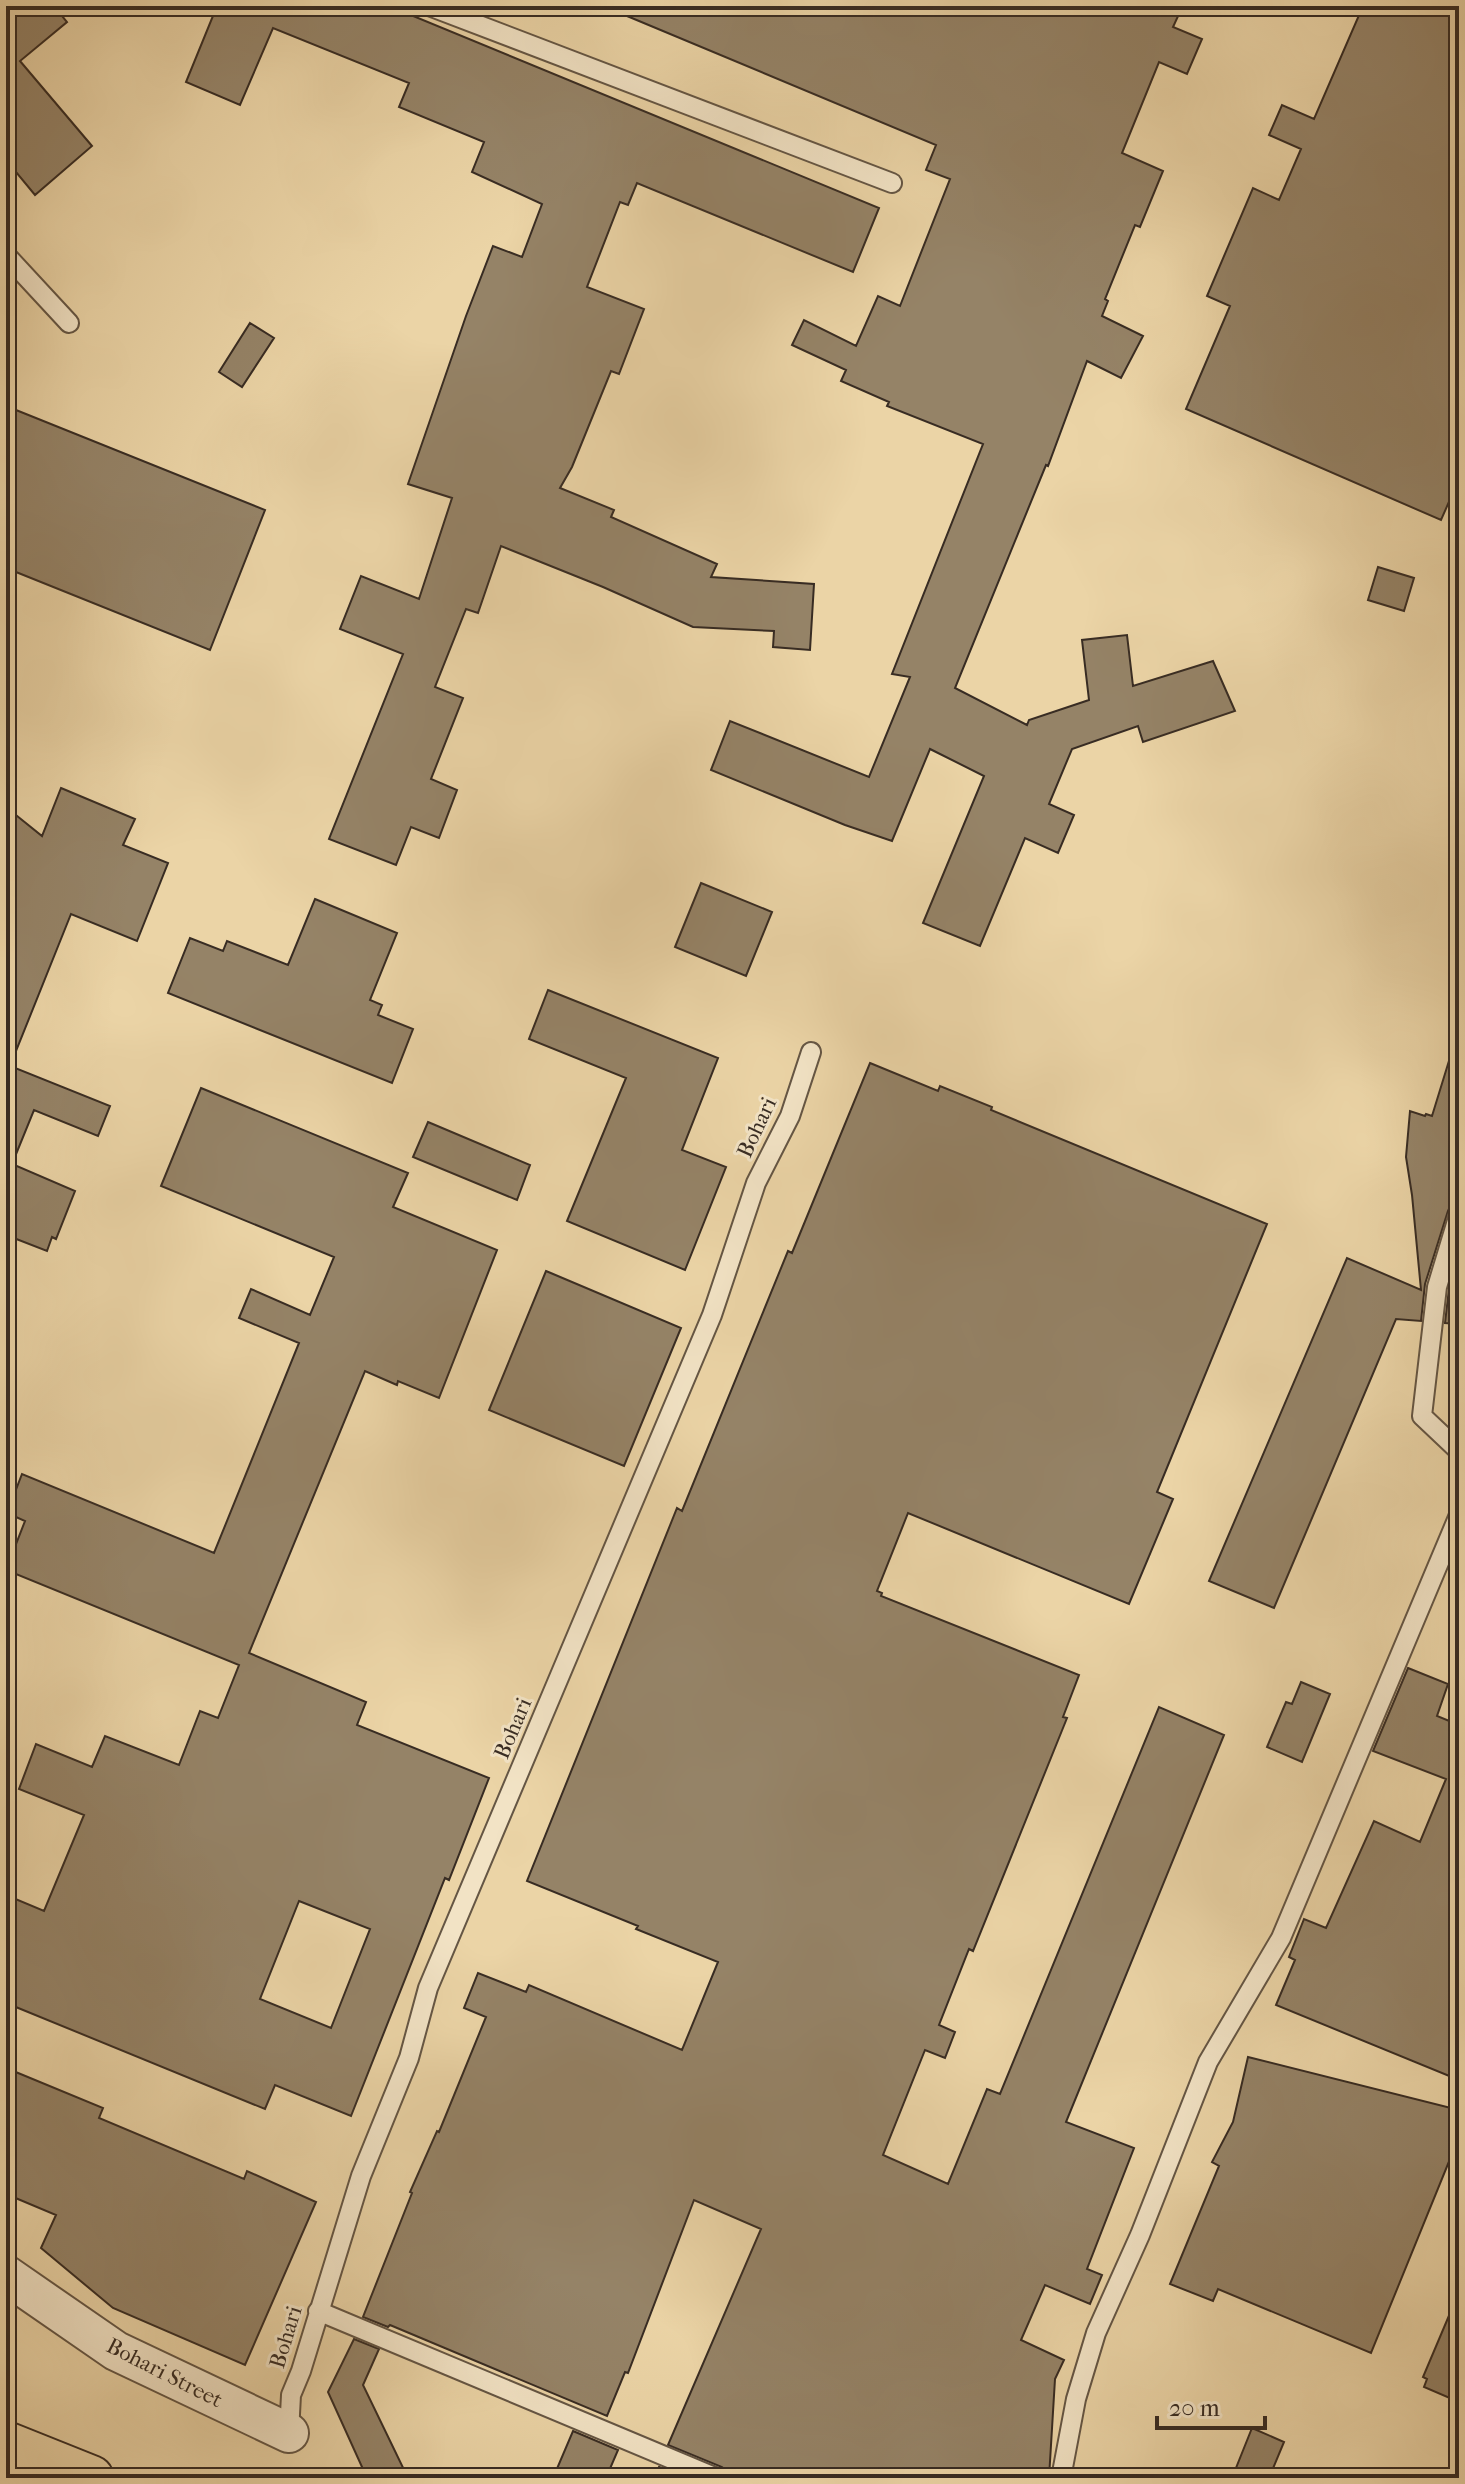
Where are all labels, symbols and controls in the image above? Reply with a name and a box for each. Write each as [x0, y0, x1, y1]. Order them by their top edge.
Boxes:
street label: Bohari [732, 1093, 782, 1162]
street label: Bohari [489, 1694, 538, 1763]
street label: Bohari [264, 2303, 308, 2372]
street label: Bohari Street [102, 2333, 227, 2413]
scale bar [1157, 2380, 1265, 2430]
text: 20 m [1169, 2394, 1220, 2422]

